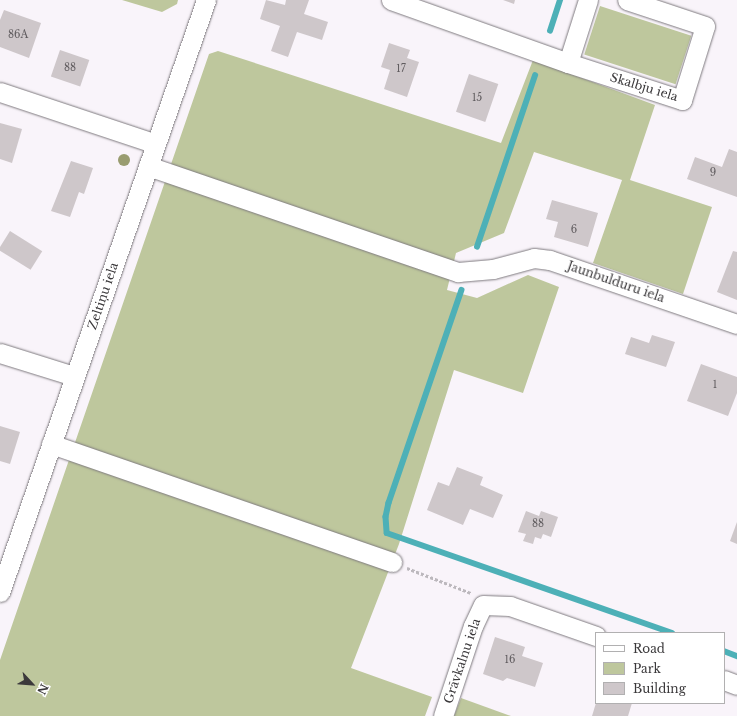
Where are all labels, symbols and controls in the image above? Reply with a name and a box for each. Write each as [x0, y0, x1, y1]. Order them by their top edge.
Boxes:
house number: 86A [8, 29, 28, 41]
house number: 88 [64, 62, 76, 74]
house number: 17 [396, 63, 406, 75]
street label: Skalbju iela [608, 70, 680, 104]
house number: 15 [472, 92, 482, 104]
house number: 9 [710, 167, 716, 179]
house number: 6 [571, 224, 577, 236]
street label: Jaunbulduru iela [565, 259, 667, 305]
street label: Zeltiņu iela [85, 261, 121, 331]
house number: 1 [713, 379, 717, 391]
house number: 88 [532, 518, 544, 530]
street label: Grāvkalnu iela [441, 617, 483, 705]
legend [595, 632, 725, 704]
text: Road [633, 641, 665, 656]
house number: 16 [505, 654, 515, 666]
text: Park [633, 661, 661, 676]
north arrow [12, 664, 52, 704]
text: Building [633, 681, 686, 696]
text: N [34, 682, 51, 697]

